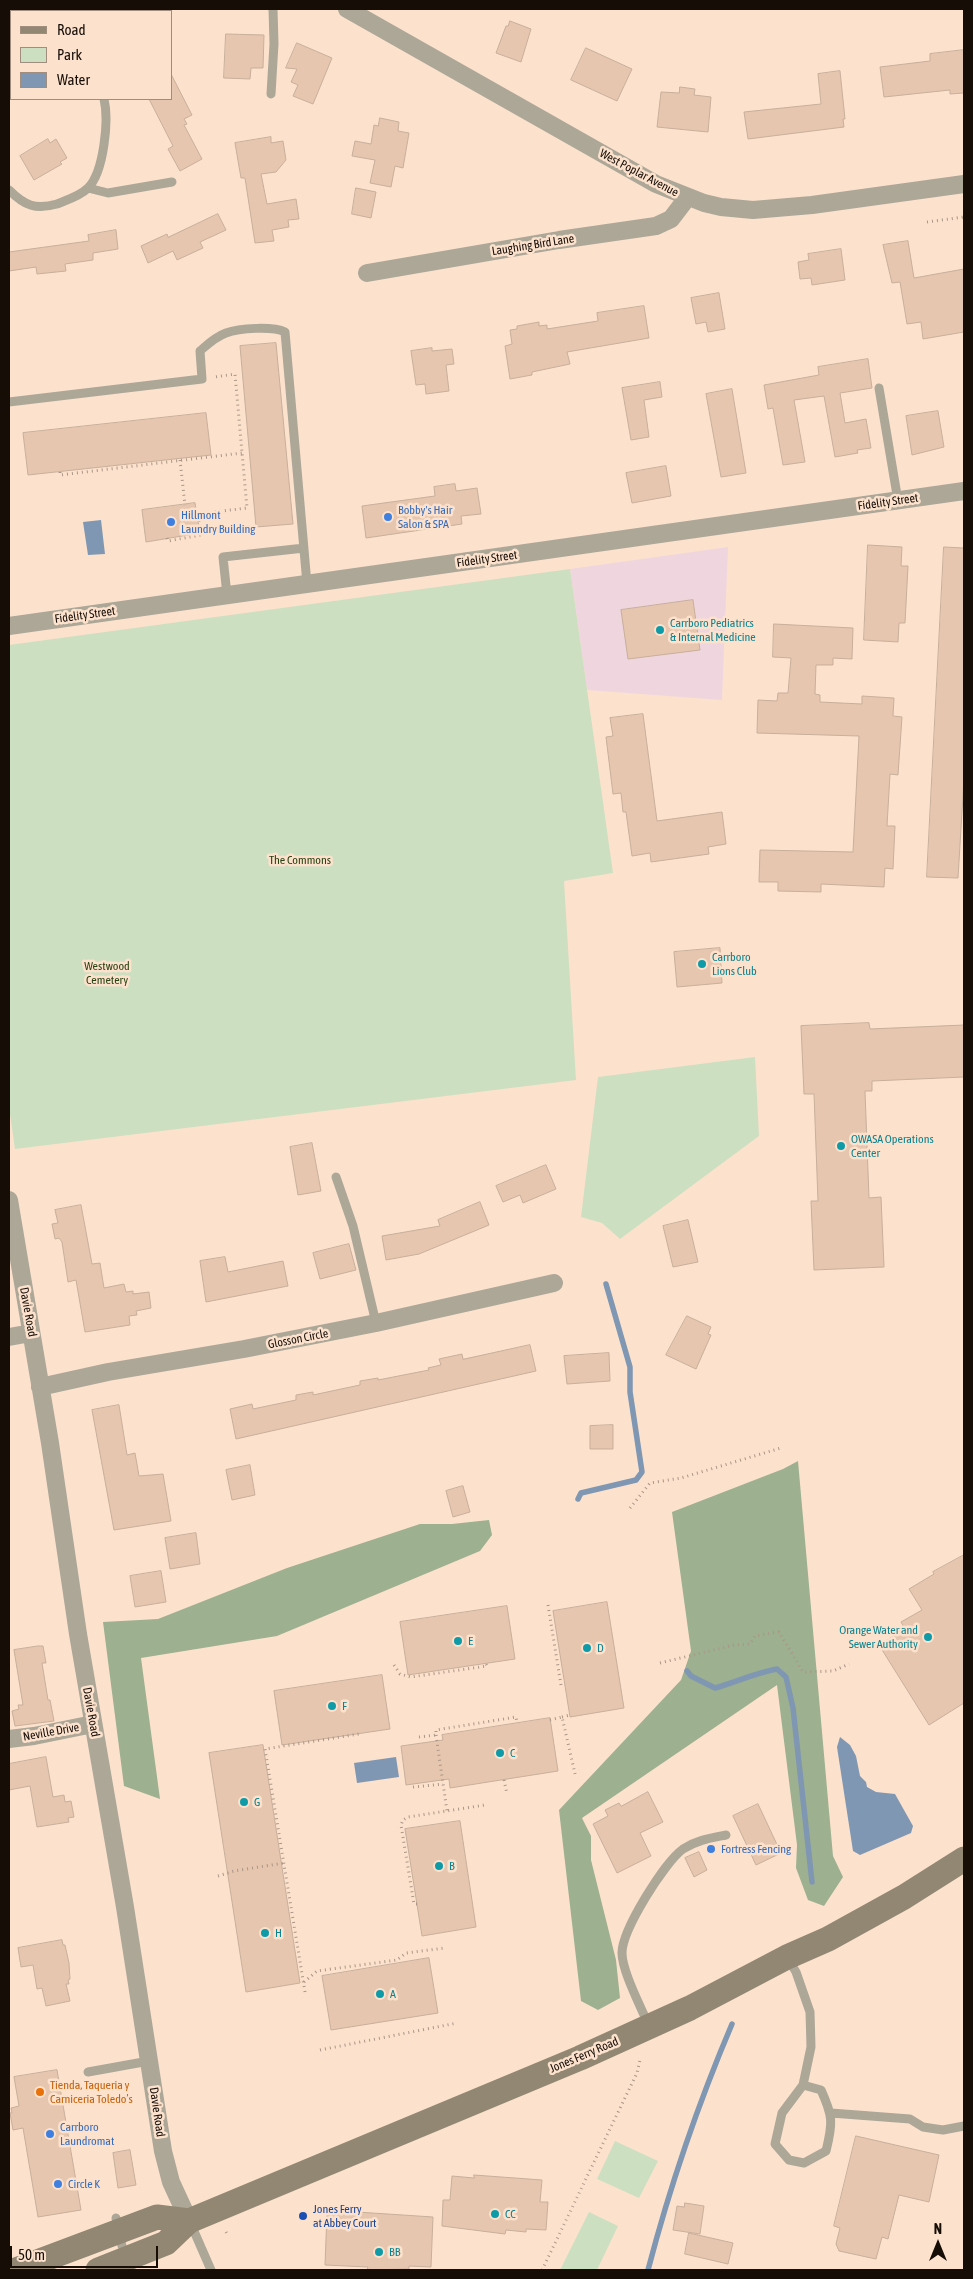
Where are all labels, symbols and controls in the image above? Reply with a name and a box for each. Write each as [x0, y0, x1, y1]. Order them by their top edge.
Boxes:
legend [10, 10, 172, 100]
text: Road [57, 21, 86, 38]
text: Park [57, 46, 82, 63]
text: Water [57, 71, 90, 88]
street label: West Poplar Avenue [597, 146, 681, 200]
street label: Laughing Bird Lane [491, 231, 575, 259]
street label: Fidelity Street [857, 491, 919, 513]
place label: Bobby's Hair Salon & SPA [398, 503, 452, 531]
place label: Hillmont Laundry Building [181, 508, 255, 536]
marker: Bobby's Hair Salon & SPA [382, 511, 394, 523]
marker: Hillmont Laundry Building [165, 516, 177, 528]
street label: Fidelity Street [456, 548, 518, 570]
street label: Fidelity Street [54, 604, 116, 626]
place label: Carrboro Pediatrics & Internal Medicine [670, 616, 756, 644]
marker: Carrboro Pediatrics & Internal Medicine [654, 624, 666, 636]
park label: The Commons [269, 853, 331, 867]
place label: Carrboro Lions Club [712, 950, 757, 978]
marker: Carrboro Lions Club [696, 958, 708, 970]
park label: Westwood Cemetery [84, 959, 130, 987]
place label: OWASA Operations Center [851, 1132, 934, 1160]
marker: OWASA Operations Center [835, 1140, 847, 1152]
street label: Davie Road [17, 1286, 39, 1338]
street label: Glosson Circle [267, 1326, 329, 1352]
place label: Orange Water and Sewer Authority [839, 1623, 918, 1651]
marker: Orange Water and Sewer Authority [922, 1631, 934, 1643]
place label: E [468, 1634, 473, 1648]
marker: E [452, 1635, 464, 1647]
place label: D [597, 1641, 604, 1655]
marker: D [581, 1642, 593, 1654]
street label: Davie Road [80, 1686, 102, 1738]
place label: F [342, 1699, 347, 1713]
marker: F [326, 1700, 338, 1712]
street label: Neville Drive [22, 1720, 80, 1744]
place label: C [510, 1746, 515, 1760]
marker: C [494, 1747, 506, 1759]
place label: G [254, 1795, 260, 1809]
marker: G [238, 1796, 250, 1808]
place label: Fortress Fencing [721, 1842, 791, 1856]
marker: Fortress Fencing [705, 1843, 717, 1855]
place label: B [449, 1859, 455, 1873]
marker: B [433, 1860, 445, 1872]
place label: H [275, 1926, 282, 1940]
marker: H [259, 1927, 271, 1939]
place label: A [390, 1987, 396, 2001]
marker: A [374, 1988, 386, 2000]
street label: Jones Ferry Road [547, 2034, 621, 2076]
place label: Tienda, Taqueria y Carniceria Toledo’s [50, 2078, 133, 2106]
marker: Tienda, Taqueria y Carniceria Toledo’s [34, 2086, 46, 2098]
street label: Davie Road [146, 2086, 168, 2138]
place label: Carrboro Laundromat [60, 2120, 114, 2148]
marker: Carrboro Laundromat [44, 2128, 56, 2140]
place label: Circle K [68, 2177, 100, 2191]
marker: Circle K [52, 2178, 64, 2190]
place label: Jones Ferry at Abbey Court [313, 2202, 377, 2230]
place label: CC [505, 2207, 516, 2221]
marker: CC [489, 2208, 501, 2220]
marker: Jones Ferry at Abbey Court [297, 2210, 309, 2222]
north arrow [913, 2219, 963, 2269]
text: N [934, 2221, 942, 2237]
scale bar [12, 2236, 160, 2268]
place label: BB [389, 2245, 400, 2259]
text: 50 m [18, 2246, 45, 2263]
marker: BB [373, 2246, 385, 2258]

